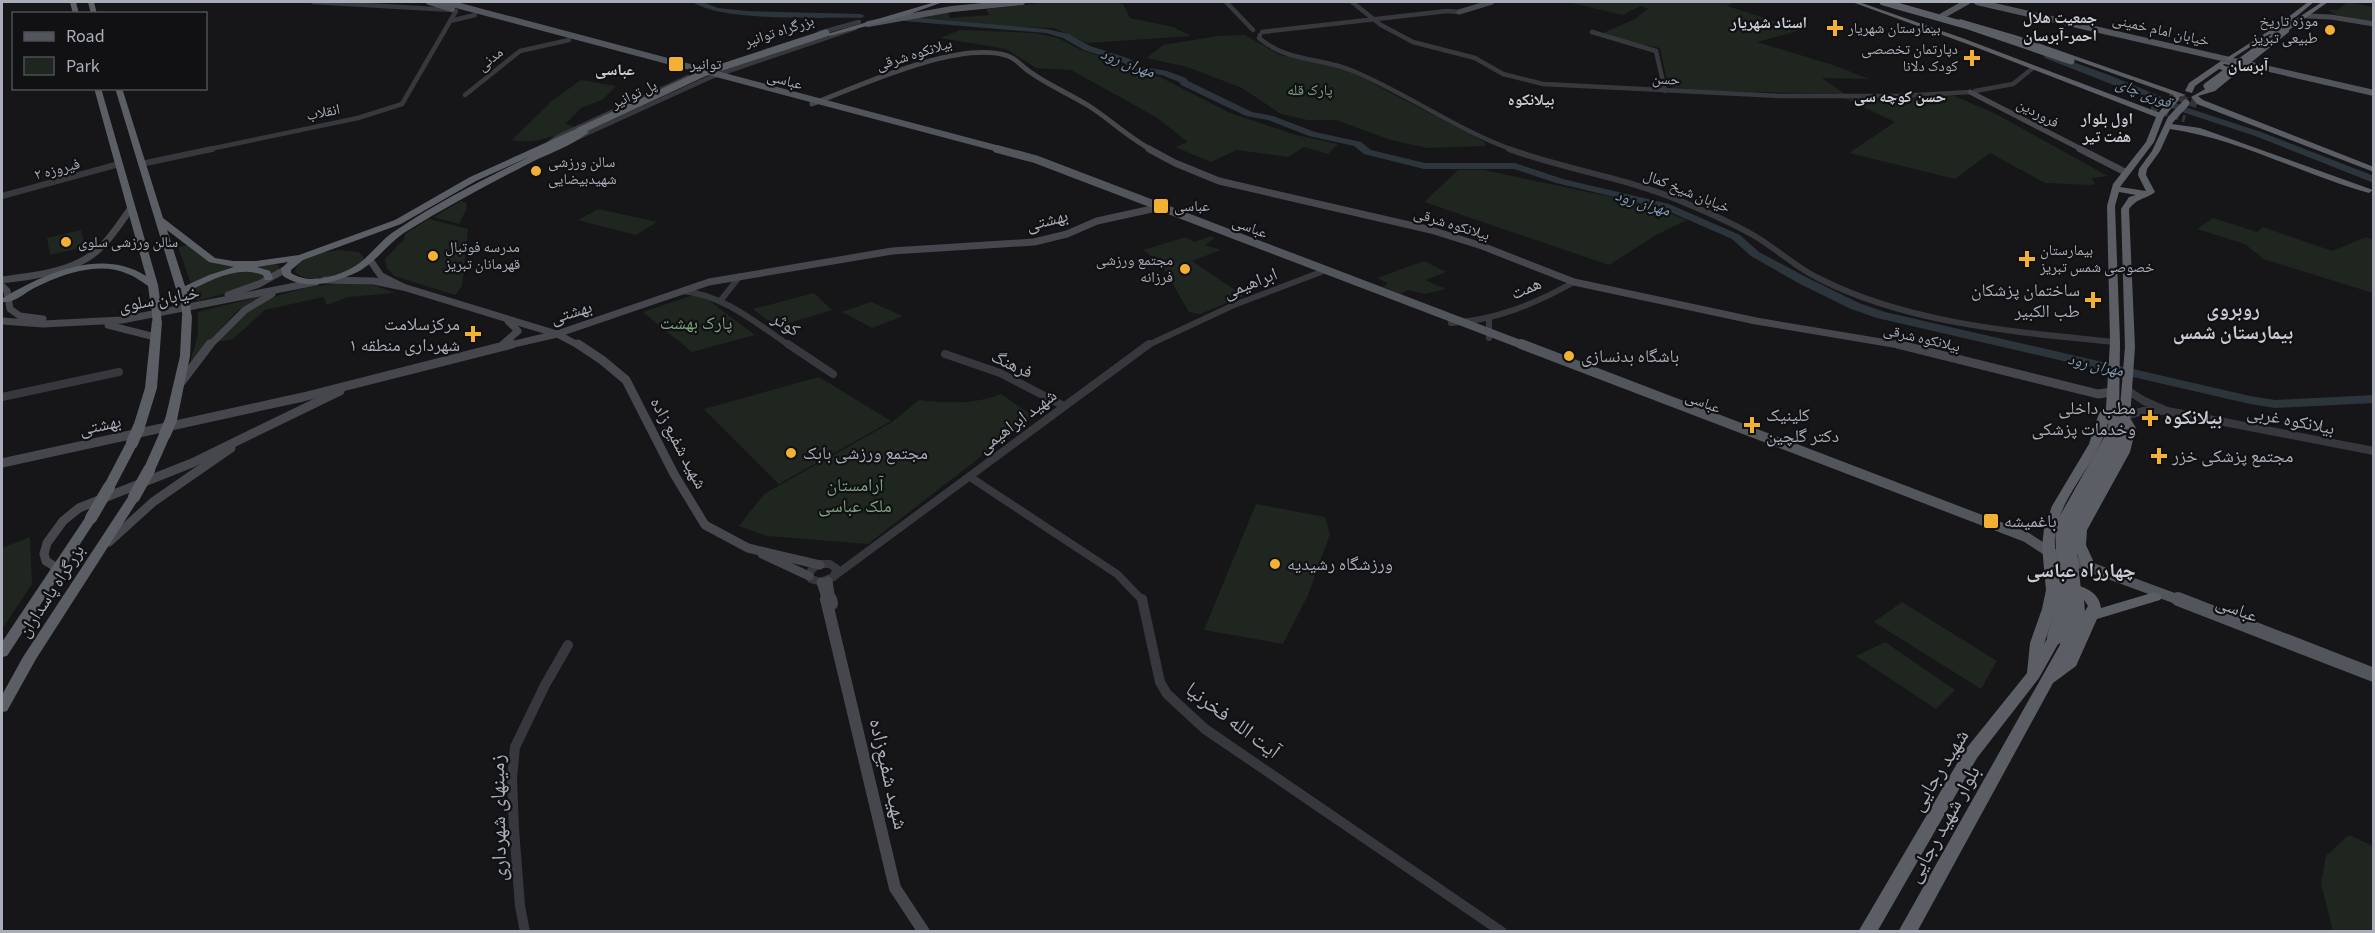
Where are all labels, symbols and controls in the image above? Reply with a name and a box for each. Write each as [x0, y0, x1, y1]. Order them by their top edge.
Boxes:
district label: جمعیت هلال احمر-آبرسان [2023, 7, 2097, 47]
street label: خیابان امام خمینی [2110, 9, 2212, 52]
street label: بزرگراه توانیر [741, 10, 817, 53]
place label: موزه تاریخ طبیعی تبریز [2251, 11, 2318, 49]
legend [12, 12, 207, 90]
district label: استاد شهریار [1730, 12, 1807, 34]
place label: بیمارستان شهریار [1847, 18, 1941, 39]
marker: بیمارستان شهریار [1826, 19, 1844, 37]
marker: موزه تاریخ طبیعی تبریز [2323, 23, 2337, 37]
text: Road [66, 24, 105, 49]
street label: بیلانکوه شرقی [874, 33, 955, 76]
place label: دپارتمان تخصصی کودک دلانا [1861, 39, 1958, 77]
street label: مدنی [473, 42, 508, 76]
water label: مهران رود [1097, 43, 1159, 84]
marker: دپارتمان تخصصی کودک دلانا [1963, 49, 1981, 67]
text: Park [66, 54, 100, 79]
place label: توانیر [689, 54, 722, 75]
marker: توانیر [667, 55, 685, 73]
district label: آبرسان [2228, 55, 2269, 77]
district label: عباسی [595, 59, 635, 81]
street label: عباسى [765, 66, 805, 95]
street label: حسن [1651, 68, 1681, 91]
water label: قوری چای [2113, 72, 2176, 114]
street label: پل توانیر [607, 75, 661, 115]
park label: پارک قله [1287, 80, 1333, 101]
district label: حسن کوچه سی [1854, 86, 1946, 108]
district label: بیلانکوه [1508, 89, 1554, 111]
street label: فروردین [2013, 94, 2063, 133]
street label: انقلاب [304, 99, 342, 126]
district label: اول بلوار هفت تیر [2080, 108, 2133, 148]
place label: سالن ورزشی شهیدبیضایی [548, 152, 617, 190]
street label: فیروزه ٢ [32, 153, 82, 186]
marker: سالن ورزشی شهیدبیضایی [529, 164, 543, 178]
street label: خیابان شیخ کمال [1640, 165, 1734, 219]
water label: مهران رود [1612, 184, 1674, 222]
place label: عباسی [1174, 196, 1210, 217]
marker: عباسی [1152, 197, 1170, 215]
street label: بهشتی [1023, 203, 1071, 238]
street label: بیلانکوه شرقی [1411, 203, 1492, 246]
street label: عباسى [1229, 211, 1271, 244]
place label: سالن ورزشی سلوی [78, 232, 178, 253]
marker: سالن ورزشی سلوی [59, 235, 73, 249]
place label: مدرسه فوتبال قهرمانان تبریز [444, 237, 520, 275]
place label: بیمارستان خصوصی شمس تبریز [2039, 240, 2155, 278]
marker: مدرسه فوتبال قهرمانان تبریز [426, 249, 440, 263]
place label: مجتمع ورزشی فرزانه [1096, 250, 1173, 288]
marker: بیمارستان خصوصی شمس تبریز [2018, 250, 2036, 268]
marker: مجتمع ورزشی فرزانه [1178, 262, 1192, 276]
street label: ابراهیمی [1219, 262, 1281, 305]
street label: همت [1507, 271, 1545, 306]
place label: ساختمان پزشکان طب الکبیر [1971, 278, 2080, 324]
street label: خیابان سلوی [117, 280, 202, 319]
marker: ساختمان پزشکان طب الکبیر [2084, 291, 2102, 309]
street label: بهشتی [547, 294, 595, 331]
district label: روبروی بیمارستان شمس [2173, 296, 2293, 347]
street label: کوثر [766, 305, 805, 343]
park label: پارک بهشت [660, 311, 732, 336]
place label: مرکزسلامت شهرداری منطقه ۱ [349, 312, 460, 358]
street label: بیلانکوه شرقی [1881, 319, 1962, 358]
marker: مرکزسلامت شهرداری منطقه ۱ [464, 325, 482, 343]
street label: فرهنگ [987, 344, 1037, 385]
place label: باشگاه بدنسازی [1581, 344, 1679, 369]
water label: مهران رود [2066, 348, 2126, 382]
marker: باشگاه بدنسازی [1562, 349, 1576, 363]
street label: شهید ابراهیمی [972, 383, 1062, 460]
street label: عباسى [1682, 386, 1724, 419]
street label: شهید شفیع زاده [644, 393, 713, 494]
place label: مطب داخلی وخدمات پزشکی [2031, 396, 2136, 442]
street label: بیلانکوه غربی [2245, 400, 2337, 441]
place label: کلینیک دکتر گلچین [1766, 403, 1839, 449]
district label: بیلانکوه [2164, 404, 2222, 432]
street label: بهشتی [77, 409, 124, 442]
marker: مطب داخلی وخدمات پزشکی [2141, 409, 2159, 427]
marker: کلینیک دکتر گلچین [1743, 416, 1761, 434]
place label: مجتمع ورزشی بابک [803, 441, 928, 466]
place label: مجتمع پزشکی خزر [2171, 444, 2293, 469]
marker: مجتمع ورزشی بابک [784, 446, 798, 460]
marker: مجتمع پزشکی خزر [2150, 447, 2168, 465]
park label: آرامستان ملک عباسی [818, 473, 892, 519]
place label: باغمیشه [2004, 509, 2057, 534]
marker: باغمیشه [1982, 512, 2000, 530]
street label: بزرگراه پاسداران [12, 540, 91, 643]
place label: ورزشگاه رشیدیه [1287, 552, 1393, 577]
marker: ورزشگاه رشیدیه [1268, 557, 1282, 571]
district label: چهارراه عباسی [2026, 557, 2136, 585]
street label: عباسى [2212, 590, 2261, 629]
street label: آیت الله فخرنیا [1179, 674, 1287, 766]
street label: شهید شفیع‌زاده [862, 715, 916, 833]
street label: شهید رجایی [1902, 723, 1976, 817]
street label: زمینهای شهرداری [482, 754, 514, 882]
street label: بلوار شهید رجایی [1898, 760, 1988, 888]

